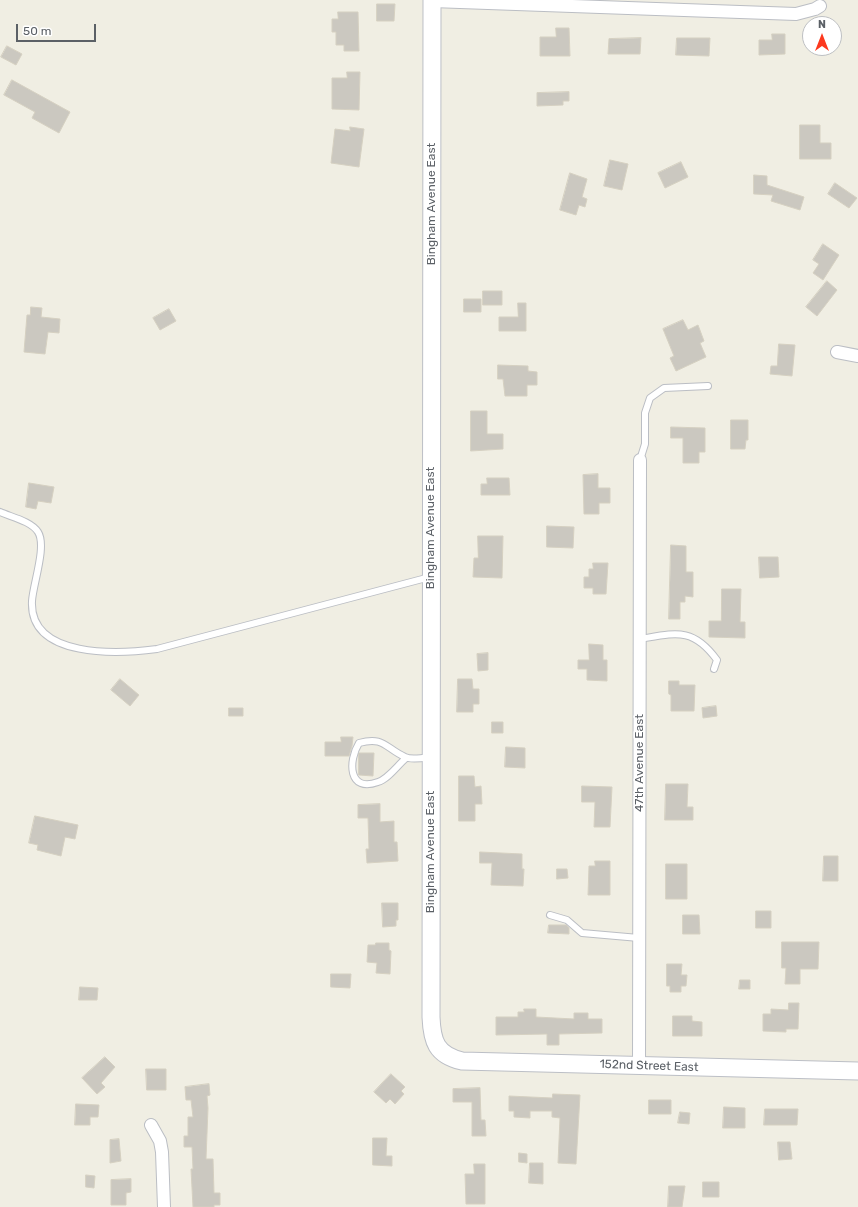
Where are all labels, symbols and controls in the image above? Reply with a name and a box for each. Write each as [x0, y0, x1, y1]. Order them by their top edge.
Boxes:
scale bar [18, 16, 98, 42]
north arrow [802, 16, 842, 56]
text: N [818, 18, 826, 31]
text: 50 m [23, 24, 51, 38]
street label: Bingham Avenue East [425, 143, 439, 265]
street label: Bingham Avenue East [424, 467, 438, 589]
street label: 47th Avenue East [633, 714, 647, 812]
street label: Bingham Avenue East [424, 791, 438, 913]
street label: 152nd Street East [599, 1057, 699, 1075]

